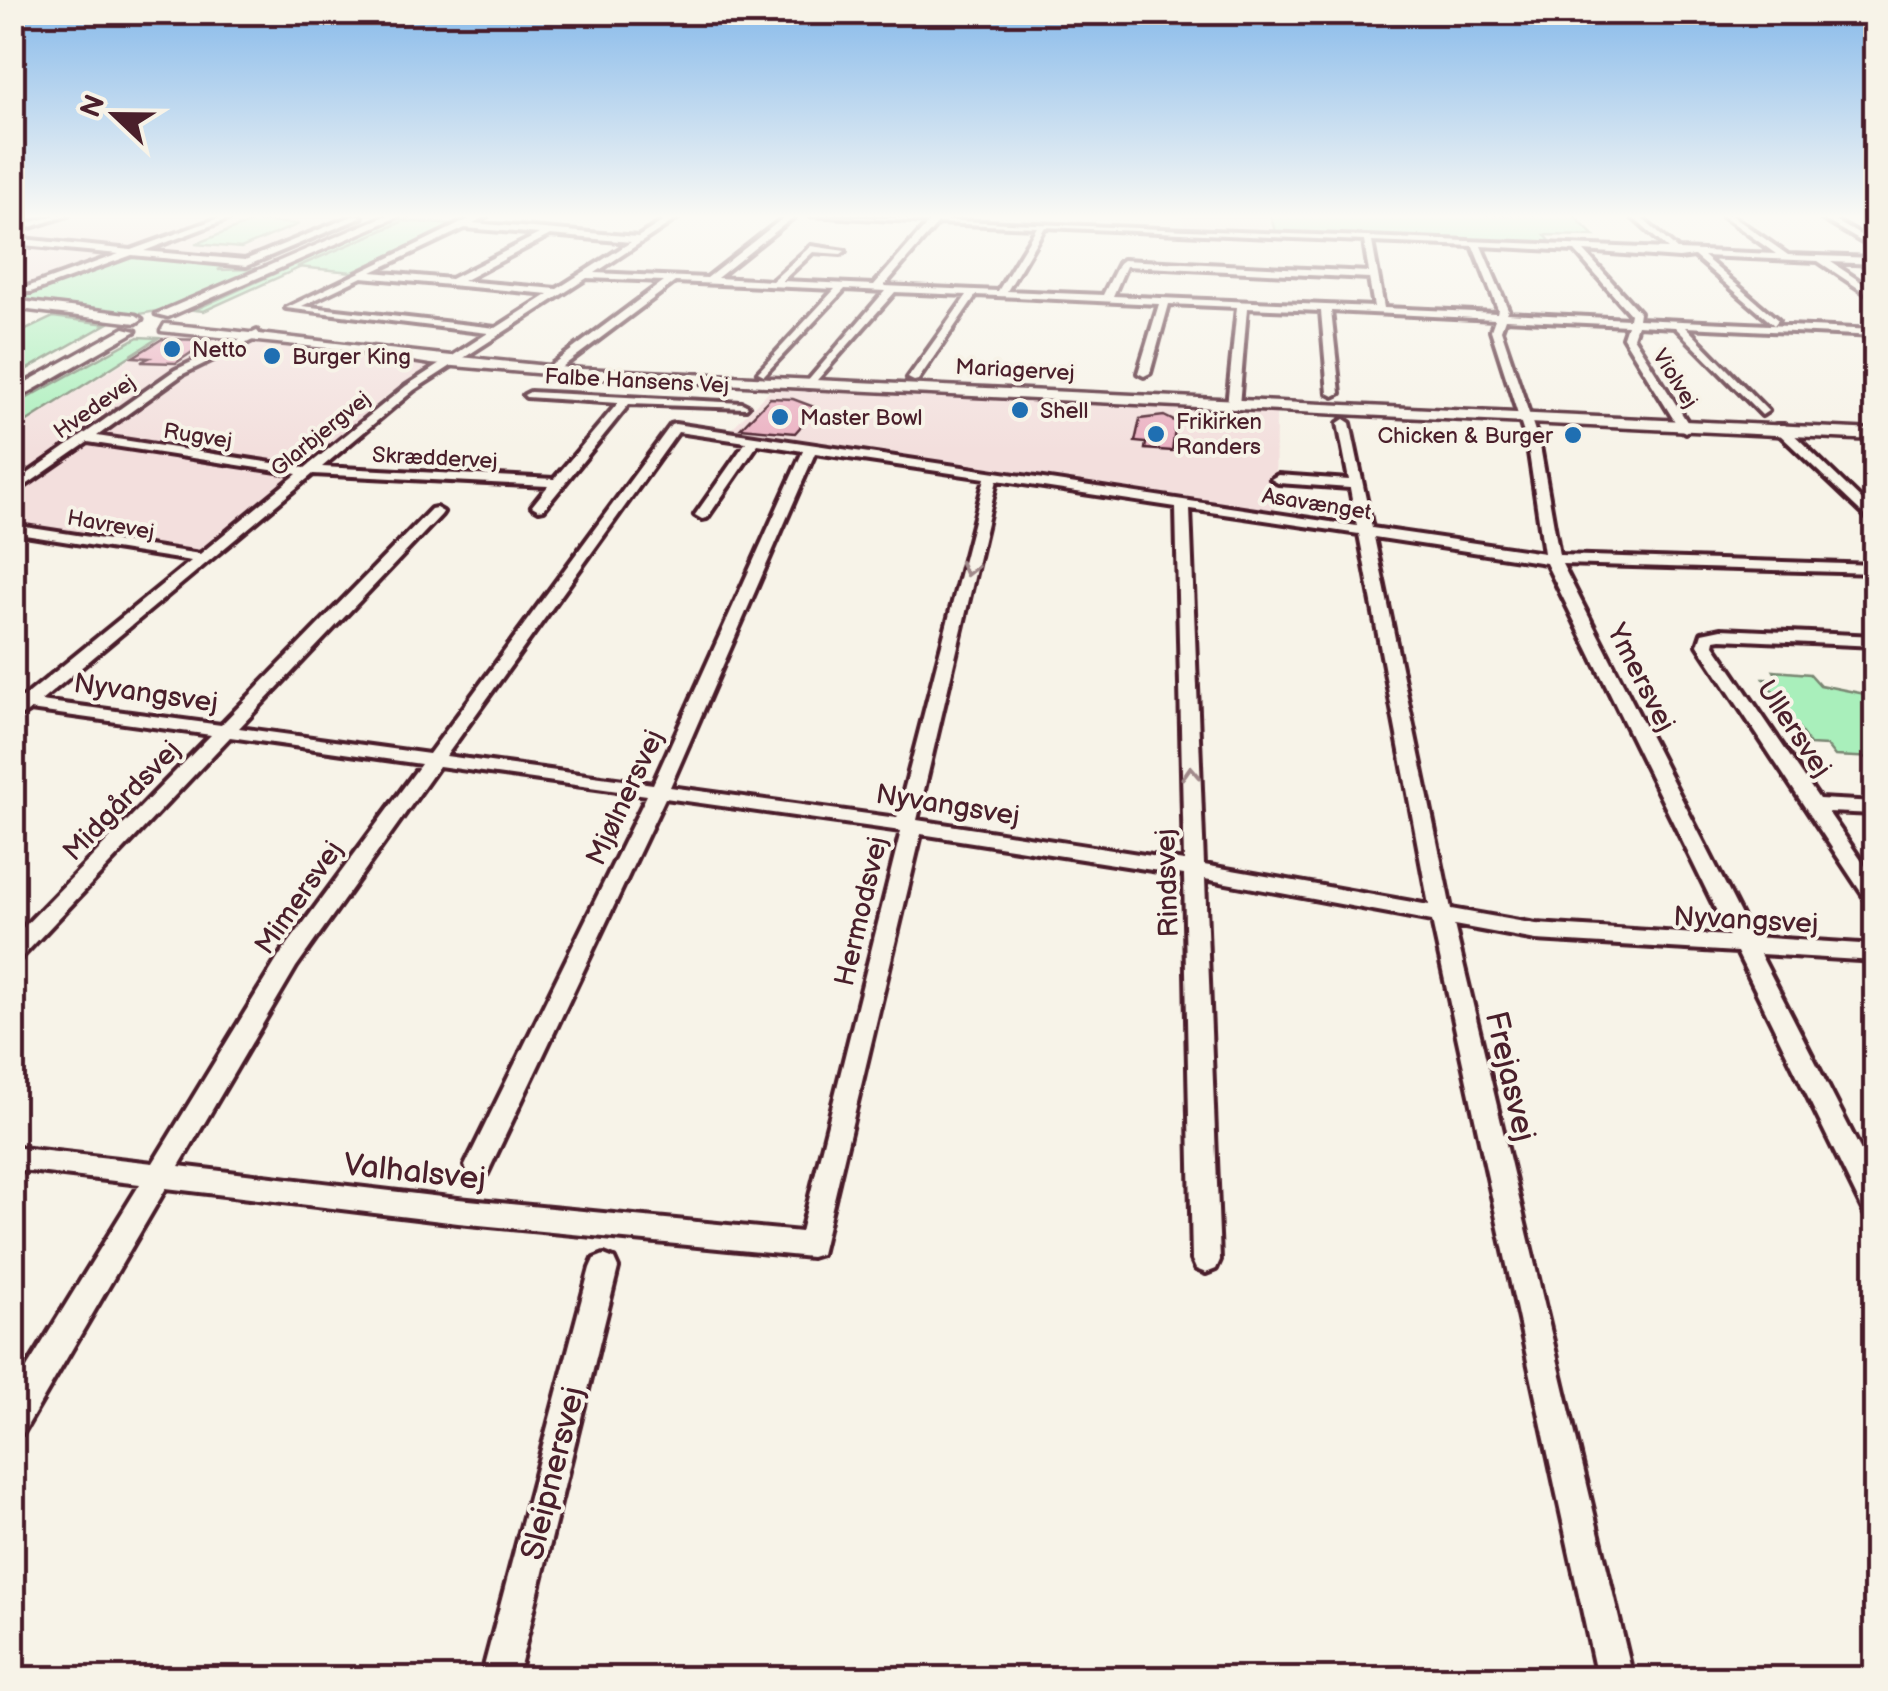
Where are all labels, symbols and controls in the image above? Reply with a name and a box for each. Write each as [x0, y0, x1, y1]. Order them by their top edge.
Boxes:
north arrow [65, 65, 165, 165]
text: N [74, 90, 112, 122]
place label: Netto [192, 337, 247, 364]
marker: Netto [161, 338, 183, 360]
place label: Burger King [292, 344, 411, 371]
street label: Violvej [1646, 344, 1703, 413]
marker: Burger King [261, 345, 283, 367]
street label: Mariagervej [955, 354, 1075, 387]
street label: Falbe Hansens Vej [544, 363, 730, 400]
street label: Hvedevej [49, 369, 141, 445]
street label: Glarbjergvej [266, 386, 376, 483]
place label: Shell [1040, 398, 1088, 425]
marker: Shell [1009, 399, 1031, 421]
place label: Master Bowl [800, 405, 922, 432]
marker: Master Bowl [769, 406, 791, 428]
place label: Frikirken Randers [1176, 409, 1262, 461]
street label: Rugvej [161, 418, 234, 455]
marker: Frikirken Randers [1145, 423, 1167, 445]
place label: Chicken & Burger [1377, 423, 1554, 450]
marker: Chicken & Burger [1562, 424, 1584, 446]
street label: Skræddervej [371, 442, 498, 475]
street label: Asavænget [1260, 483, 1374, 526]
street label: Havrevej [65, 505, 156, 546]
one-way arrow [959, 560, 980, 577]
street label: Ymersvej [1599, 617, 1682, 737]
street label: Nyvangsvej [72, 667, 220, 720]
street label: Ullersvej [1749, 674, 1838, 784]
street label: Mjølnersvej [580, 725, 671, 871]
street label: Midgårdsvej [56, 734, 188, 868]
one-way arrow [1181, 765, 1202, 781]
street label: Nyvangsvej [873, 778, 1022, 833]
street label: Rindsvej [1149, 828, 1186, 938]
street label: Hermodsvej [828, 833, 895, 989]
street label: Mimersvej [248, 835, 350, 961]
street label: Nyvangsvej [1673, 900, 1819, 941]
street label: Frejasvej [1476, 1008, 1543, 1145]
street label: Valhalsvej [342, 1146, 488, 1199]
street label: Sleipnersvej [513, 1383, 594, 1564]

